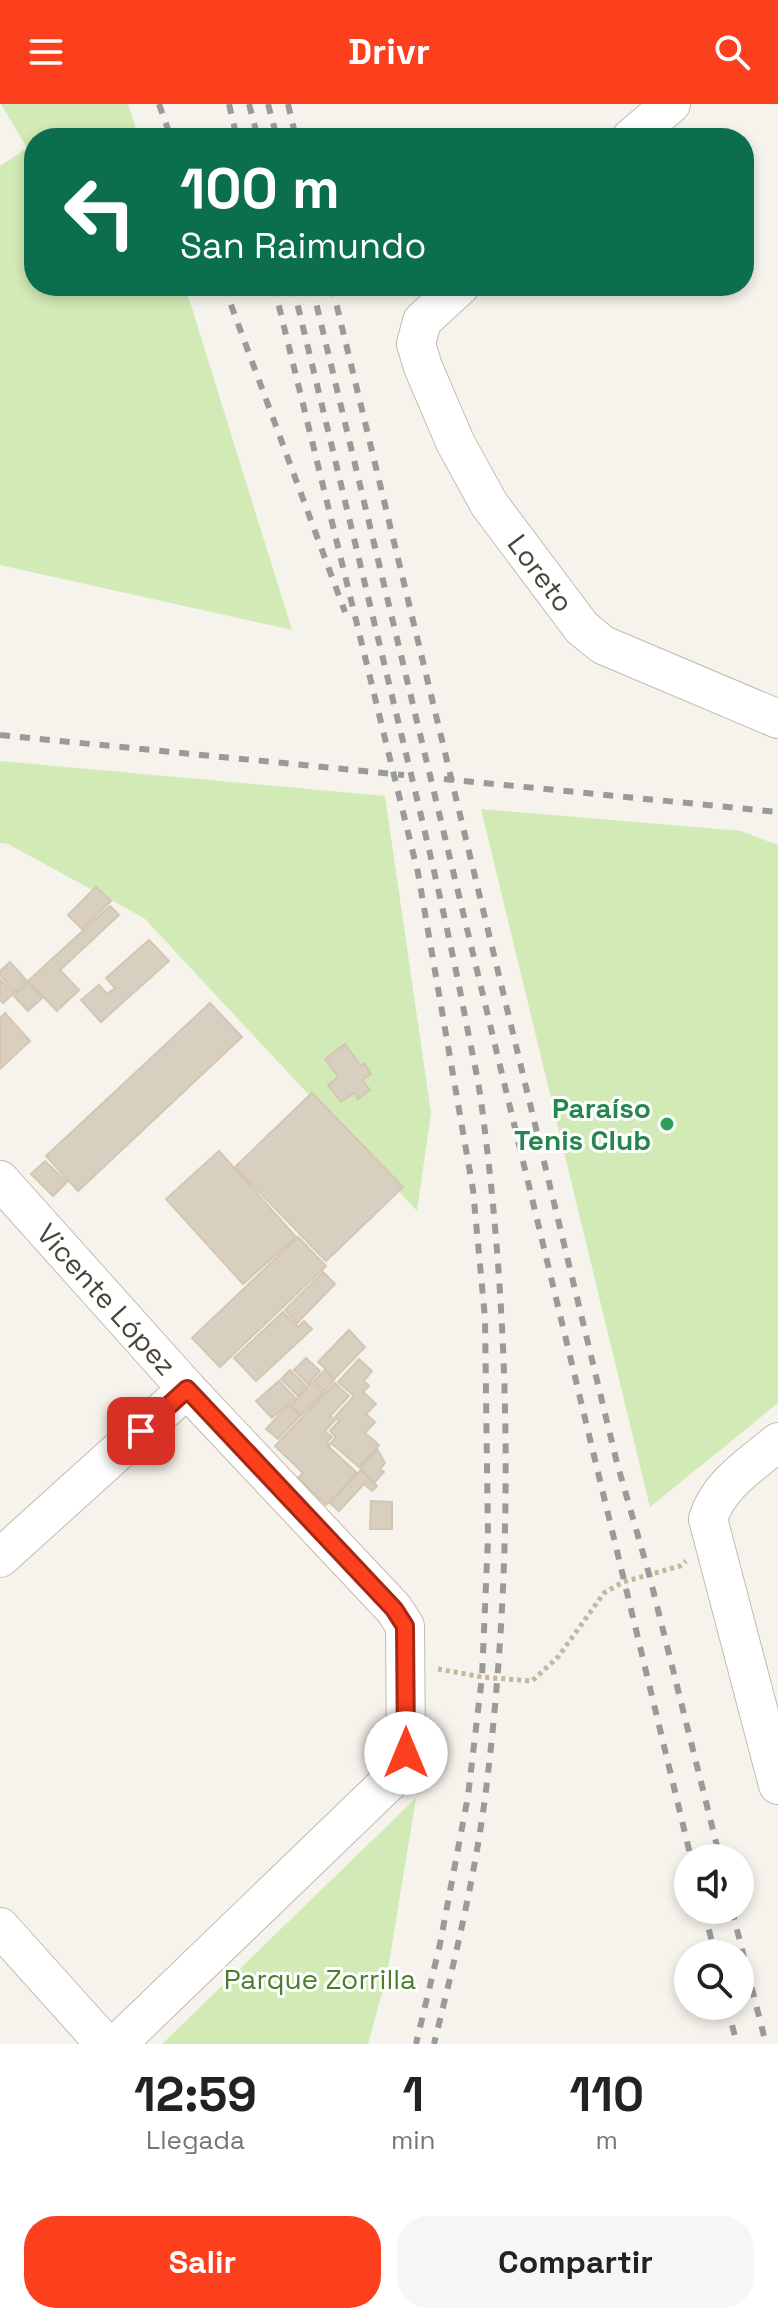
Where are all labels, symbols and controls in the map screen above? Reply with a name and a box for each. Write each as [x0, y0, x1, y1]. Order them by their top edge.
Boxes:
text: Drivr [348, 29, 430, 75]
icon: menu [24, 30, 68, 74]
icon: search [710, 30, 754, 74]
text: 100 m [180, 153, 340, 224]
icon: left [48, 160, 152, 264]
text: San Raimundo [180, 223, 427, 269]
street label: Loreto [500, 527, 582, 619]
place label: Paraíso Tenis Club [514, 1090, 651, 1158]
marker: Paraíso Tenis Club [658, 1115, 676, 1133]
street label: Vicente López [29, 1216, 184, 1383]
pin [107, 1397, 175, 1465]
icon: arrive [119, 1409, 163, 1453]
position arrow [364, 1711, 448, 1795]
map controls [674, 1844, 754, 2020]
button: sound [674, 1844, 754, 1924]
button: search [674, 1940, 754, 2020]
park label: Parque Zorrilla [224, 1961, 416, 1997]
text: 12:59 [134, 2064, 257, 2125]
text: 1 [402, 2064, 424, 2125]
text: 110 [570, 2064, 644, 2125]
text: Llegada [146, 2123, 245, 2157]
text: min [391, 2123, 436, 2157]
text: m [596, 2123, 618, 2157]
button: Salir [24, 2216, 381, 2308]
button: Compartir [397, 2216, 754, 2308]

